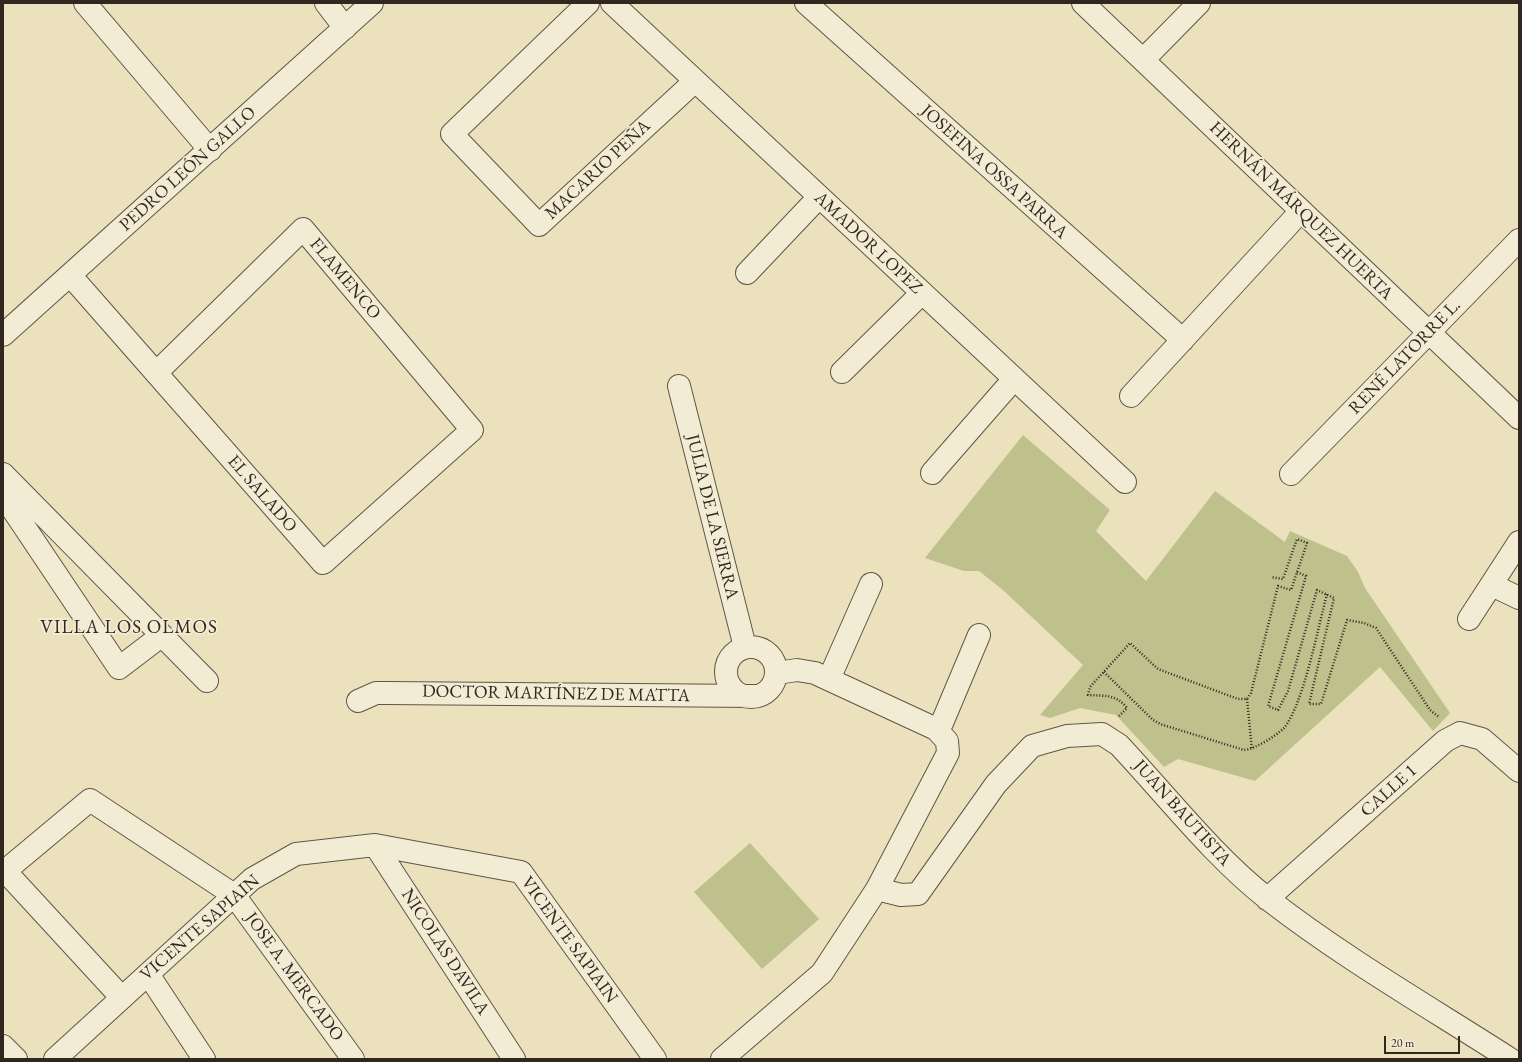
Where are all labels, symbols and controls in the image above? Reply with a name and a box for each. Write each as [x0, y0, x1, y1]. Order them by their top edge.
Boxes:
street label: JOSEFINA OSSA PARRA [916, 100, 1072, 244]
street label: PEDRO LEÓN GALLO [115, 102, 261, 236]
street label: MACARIO PEÑA [541, 116, 655, 224]
street label: HERNÁN MÁRQUEZ HUERTA [1205, 117, 1397, 305]
street label: AMADOR LOPEZ [809, 187, 927, 299]
street label: FLAMENCO [305, 234, 385, 324]
street label: RENÉ LATORRE L. [1345, 295, 1465, 419]
street label: JULIA DE LA SIERRA [681, 432, 743, 602]
street label: EL SALADO [223, 451, 301, 537]
district label: VILLA LOS OLMOS [40, 617, 218, 639]
street label: DOCTOR MARTÍNEZ DE MATTA [422, 681, 690, 707]
street label: JUAN BAUTISTA [1129, 755, 1235, 871]
street label: CALLE 1 [1356, 760, 1422, 822]
street label: VICENTE SAPIAIN [136, 870, 264, 986]
street label: VICENTE SAPIAIN [516, 873, 622, 1007]
street label: NICOLAS DAVILA [396, 885, 494, 1019]
street label: JOSE A. MERCADO [240, 908, 348, 1046]
scale bar [1386, 1028, 1462, 1054]
text: 20 m [1391, 1035, 1414, 1051]

